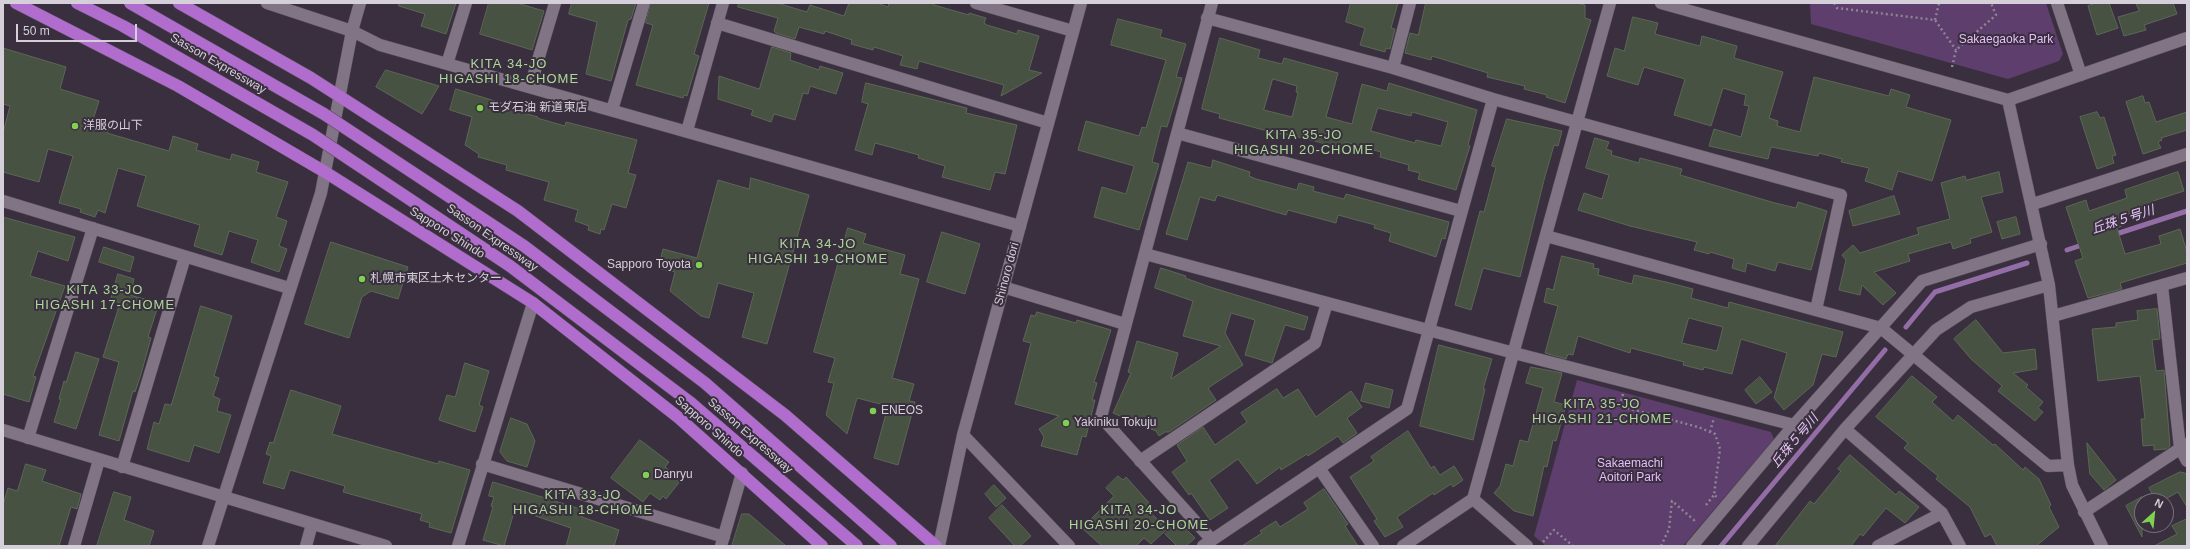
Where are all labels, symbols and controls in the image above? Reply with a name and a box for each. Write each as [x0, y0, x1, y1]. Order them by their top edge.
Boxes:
scale bar [18, 16, 139, 42]
text: 50 m [23, 24, 50, 38]
street label: Sasson Expressway [168, 31, 268, 97]
park label: Sakaegaoka Park [1959, 33, 2053, 47]
district label: KITA 34-JO HIGASHI 18-CHOME [439, 56, 579, 87]
place label: モダ石油 新道東店 [488, 101, 587, 115]
marker: モダ石油 新道東店 [475, 103, 485, 113]
place label: 洋服の山下 [83, 119, 143, 133]
marker: 洋服の山下 [70, 121, 80, 131]
district label: KITA 35-JO HIGASHI 20-CHOME [1234, 127, 1374, 158]
street label: Sasson Expressway [444, 201, 540, 275]
water label: 丘珠５号川 [2090, 203, 2156, 237]
street label: Sapporo Shindo [407, 204, 487, 262]
district label: KITA 34-JO HIGASHI 19-CHOME [748, 236, 888, 267]
street label: Shinoro dori [992, 241, 1022, 307]
place label: Sapporo Toyota [607, 258, 691, 272]
marker: Sapporo Toyota [694, 260, 704, 270]
place label: 札幌市東区土木センター [370, 272, 502, 286]
marker: 札幌市東区土木センター [357, 274, 367, 284]
district label: KITA 33-JO HIGASHI 17-CHOME [35, 282, 175, 313]
street label: Sapporo Shindo [672, 393, 746, 461]
street label: Sasson Expressway [705, 395, 795, 477]
district label: KITA 35-JO HIGASHI 21-CHOME [1532, 396, 1672, 427]
place label: ENEOS [881, 404, 923, 418]
marker: ENEOS [868, 406, 878, 416]
water label: 丘珠５号川 [1768, 411, 1822, 471]
place label: Yakiniku Tokuju [1074, 416, 1156, 430]
marker: Yakiniku Tokuju [1061, 418, 1071, 428]
park label: Sakaemachi Aoitori Park [1597, 457, 1663, 485]
place label: Danryu [654, 468, 693, 482]
marker: Danryu [641, 470, 651, 480]
district label: KITA 33-JO HIGASHI 18-CHOME [513, 487, 653, 518]
north arrow [2134, 493, 2174, 533]
text: N [2153, 496, 2165, 510]
district label: KITA 34-JO HIGASHI 20-CHOME [1069, 502, 1209, 533]

